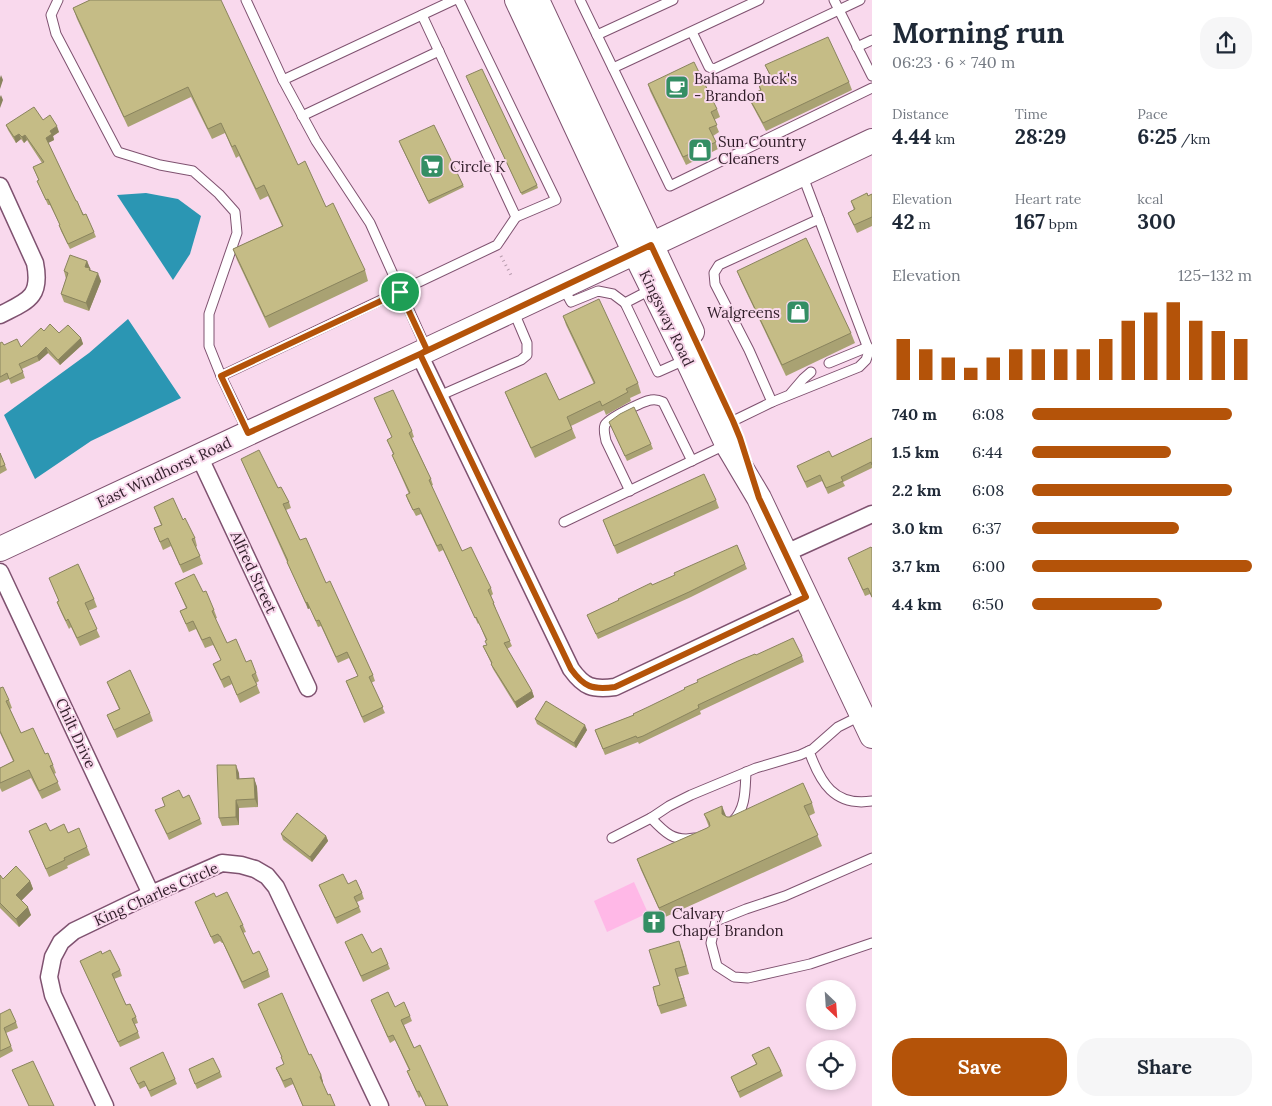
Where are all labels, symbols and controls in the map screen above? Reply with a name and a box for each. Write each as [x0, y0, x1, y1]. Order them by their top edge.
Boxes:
text: Morning run [892, 15, 1064, 51]
button: share [1200, 17, 1252, 69]
text: 06:23 · 6 × 740 m [892, 52, 1015, 72]
place label: Bahama Buck's - Brandon [694, 69, 797, 105]
cafe icon: Bahama Buck's - Brandon [664, 74, 690, 100]
text: Distance [892, 105, 949, 123]
text: Time [1015, 105, 1048, 123]
text: Pace [1137, 105, 1168, 123]
text: 4.44 [892, 123, 932, 150]
text: 28:29 [1015, 123, 1066, 150]
text: 6:25 [1137, 123, 1177, 150]
text: km [932, 130, 955, 148]
text: /km [1177, 130, 1211, 148]
place label: Sun Country Cleaners [718, 132, 806, 168]
shop icon: Sun Country Cleaners [687, 137, 713, 163]
supermarket icon: Circle K [419, 153, 445, 179]
place label: Circle K [450, 157, 506, 176]
text: Elevation [892, 190, 952, 208]
text: Heart rate [1015, 190, 1081, 208]
text: kcal [1137, 190, 1163, 208]
text: 42 [892, 208, 915, 235]
text: 167 [1015, 208, 1045, 235]
text: 300 [1137, 208, 1176, 235]
text: m [915, 215, 931, 233]
text: bpm [1045, 215, 1078, 233]
text: Elevation [892, 265, 961, 285]
text: 125–132 m [1178, 265, 1252, 285]
street label: Kingsway Road [635, 267, 699, 369]
pin [379, 271, 421, 313]
icon: arrive [386, 278, 414, 306]
shop icon: Walgreens [785, 299, 811, 325]
place label: Walgreens [707, 303, 780, 322]
text: 740 m [892, 404, 937, 424]
text: 6:08 [972, 404, 1004, 424]
street label: East Windhorst Road [94, 432, 234, 512]
text: 1.5 km [892, 442, 939, 462]
text: 6:44 [972, 442, 1003, 462]
text: 2.2 km [892, 480, 941, 500]
text: 6:08 [972, 480, 1004, 500]
text: 3.0 km [892, 518, 943, 538]
text: 6:37 [972, 518, 1001, 538]
street label: Alfred Street [226, 527, 281, 616]
text: 3.7 km [892, 556, 940, 576]
text: 6:00 [972, 556, 1005, 576]
text: 4.4 km [892, 594, 942, 614]
text: 6:50 [972, 594, 1004, 614]
street label: Chilt Drive [52, 695, 100, 771]
street label: King Charles Circle [91, 858, 221, 930]
place label: Calvary Chapel Brandon [672, 904, 784, 940]
church icon: Calvary Chapel Brandon [641, 909, 667, 935]
north arrow [806, 980, 856, 1030]
map controls [806, 980, 856, 1090]
button: Save [892, 1038, 1067, 1096]
button: Share [1077, 1038, 1252, 1096]
button: locate [806, 1040, 856, 1090]

